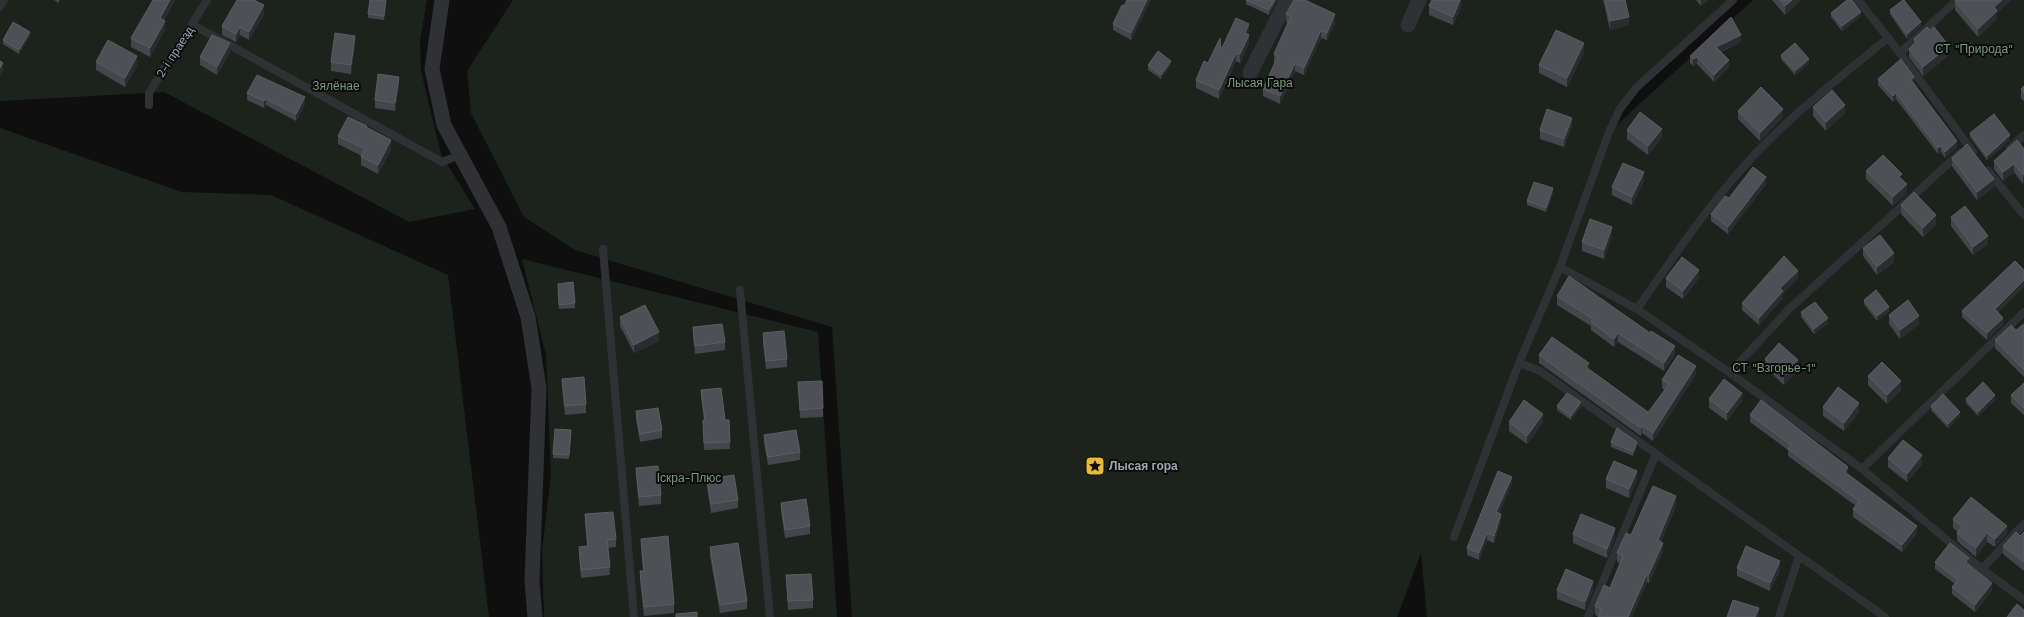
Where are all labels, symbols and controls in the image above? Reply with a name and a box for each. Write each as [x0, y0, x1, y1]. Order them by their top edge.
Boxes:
street label: 2-і праезд [153, 24, 197, 80]
park label: СТ "Природа" [1935, 42, 2013, 56]
park label: Лысая Гара [1227, 76, 1293, 90]
park label: Зялёнае [312, 79, 360, 93]
park label: СТ "Взгорье-1" [1732, 361, 1816, 375]
place icon: Лысая гора [1084, 455, 1106, 477]
place label: Лысая гора [1109, 459, 1178, 473]
park label: Іскра-Плюс [657, 471, 721, 485]

